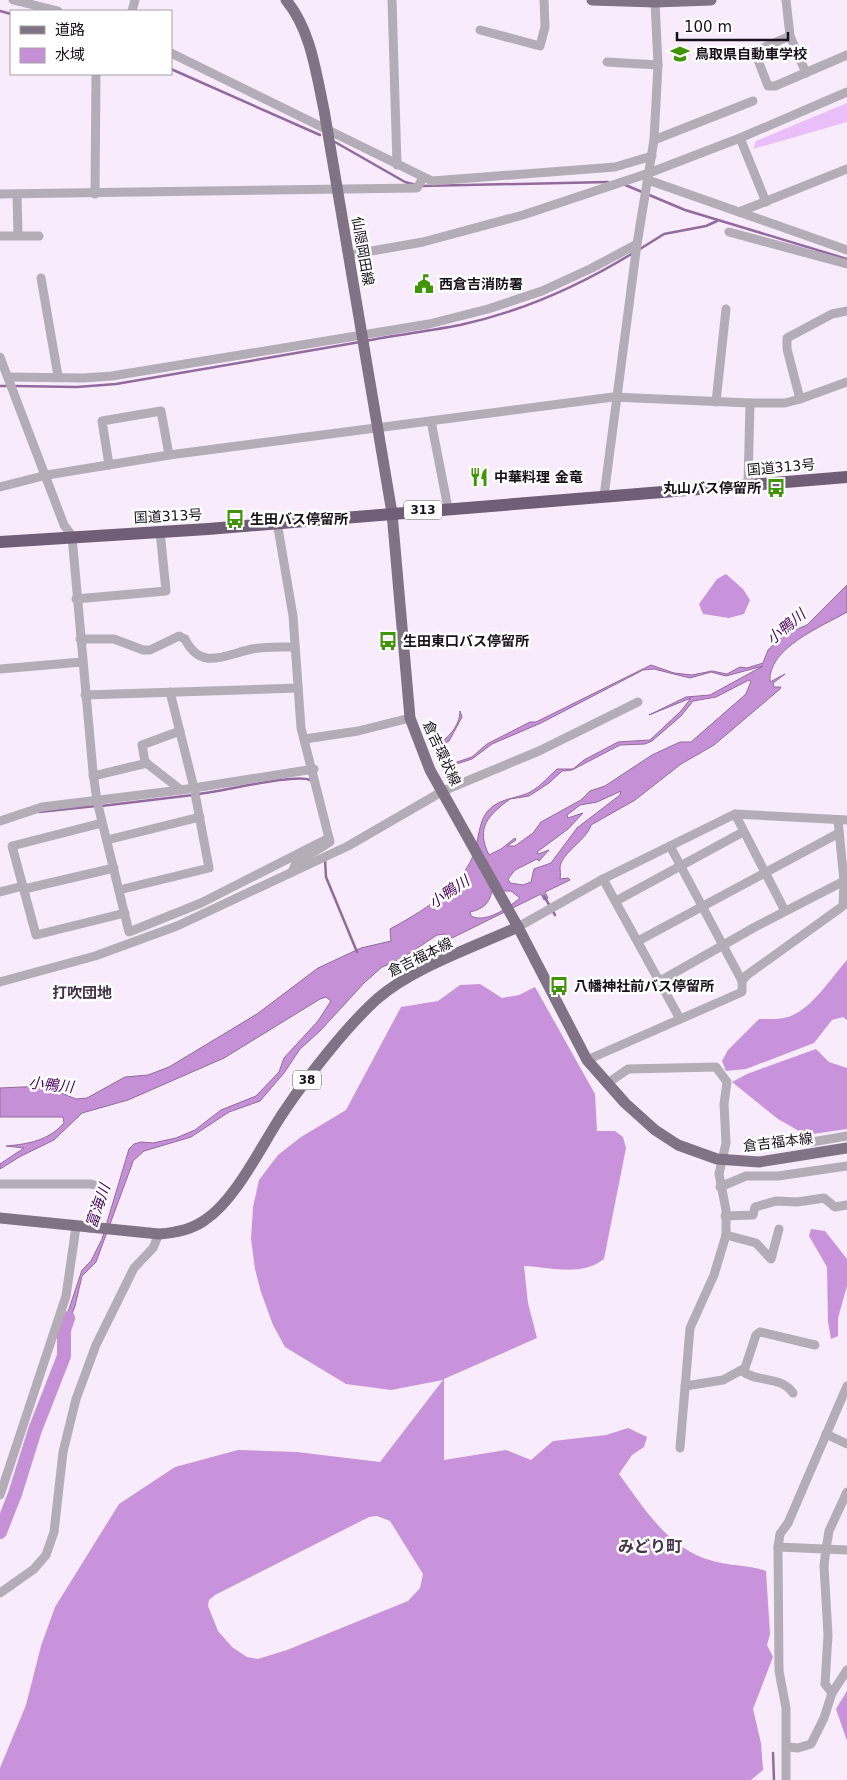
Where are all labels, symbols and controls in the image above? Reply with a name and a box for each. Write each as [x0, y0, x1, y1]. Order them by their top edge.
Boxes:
legend [10, 10, 172, 75]
scale bar [677, 10, 788, 42]
text: 100 m [684, 18, 732, 36]
text: 道路 [55, 21, 85, 39]
school or university icon: 鳥取県自動車学校 [669, 43, 691, 65]
text: 水域 [55, 46, 85, 64]
place label: 鳥取県自動車学校 [695, 46, 807, 62]
street label: 仙隠岡田線 [349, 215, 377, 287]
public building icon: 西倉吉消防署 [413, 273, 435, 295]
place label: 西倉吉消防署 [439, 276, 523, 292]
street label: 国道313号 [746, 456, 816, 478]
restaurant icon: 中華料理 金竜 [468, 466, 490, 488]
place label: 中華料理 金竜 [494, 469, 583, 485]
bus stop icon: 丸山バス停留所 [765, 477, 787, 499]
place label: 丸山バス停留所 [663, 480, 761, 496]
road number: 313 [404, 500, 442, 520]
street label: 国道313号 [133, 506, 203, 526]
bus stop icon: 生田バス停留所 [224, 508, 246, 530]
place label: 生田バス停留所 [250, 511, 348, 527]
water label: 小鴨川 [763, 604, 811, 648]
bus stop icon: 生田東口バス停留所 [377, 630, 399, 652]
place label: 生田東口バス停留所 [403, 633, 529, 649]
street label: 倉吉環状線 [420, 718, 464, 788]
water label: 小鴨川 [425, 871, 474, 912]
street label: 倉吉福本線 [385, 934, 455, 980]
bus stop icon: 八幡神社前バス停留所 [548, 975, 570, 997]
place label: 八幡神社前バス停留所 [574, 978, 714, 994]
district label: 打吹団地 [52, 984, 112, 1002]
road number: 38 [293, 1070, 321, 1090]
water label: 小鴨川 [28, 1074, 76, 1097]
street label: 倉吉福本線 [742, 1130, 814, 1154]
water label: 富海川 [82, 1180, 114, 1230]
district label: みどり町 [618, 1537, 682, 1556]

